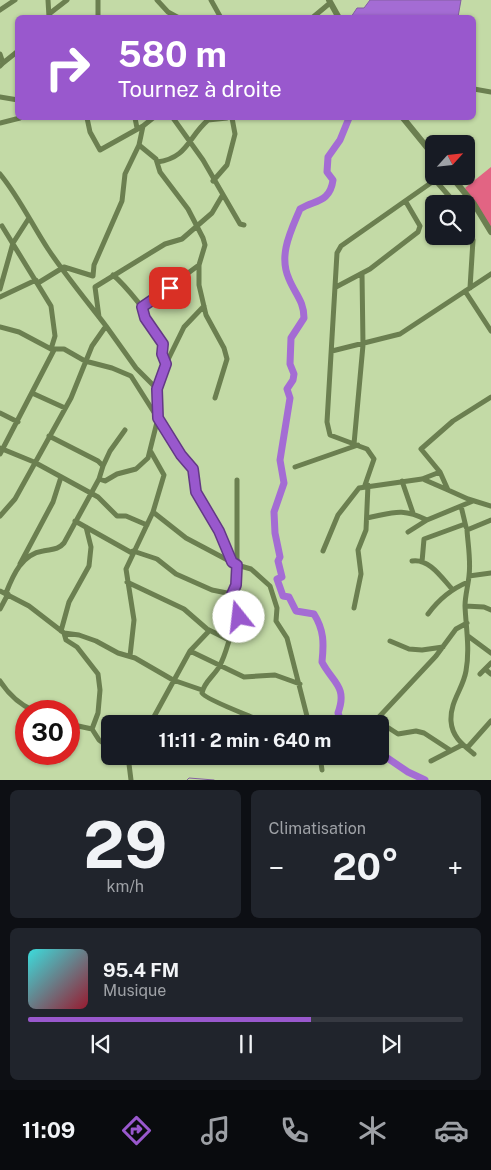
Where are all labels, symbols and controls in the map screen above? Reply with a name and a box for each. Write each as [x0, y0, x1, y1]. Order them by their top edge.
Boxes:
text: 580 m [118, 34, 227, 75]
icon: right [35, 35, 100, 100]
text: Tournez à droite [118, 76, 282, 102]
north arrow [425, 135, 475, 185]
map controls [425, 135, 475, 245]
button: search [425, 195, 475, 245]
pin [149, 267, 191, 309]
icon: arrive [156, 274, 184, 302]
position arrow [212, 590, 264, 642]
speed limit sign: 30 [15, 700, 80, 765]
text: 11:11 · 2 min · 640 m [159, 729, 331, 751]
text: 29 [83, 806, 167, 883]
text: Climatisation [269, 819, 366, 838]
text: 20° [332, 844, 399, 889]
text: − [269, 851, 284, 884]
text: + [447, 851, 463, 884]
text: km/h [106, 877, 144, 896]
text: 95.4 FM [103, 959, 179, 981]
text: Musique [103, 981, 166, 1000]
icon: previous [87, 1030, 115, 1058]
icon: pause [232, 1030, 260, 1058]
icon: next [377, 1030, 405, 1058]
icon: directions [119, 1113, 154, 1148]
icon: music [198, 1113, 233, 1148]
icon: phone [277, 1113, 312, 1148]
icon: climate [355, 1113, 390, 1148]
icon: car [434, 1113, 469, 1148]
text: 11:09 [22, 1117, 75, 1143]

